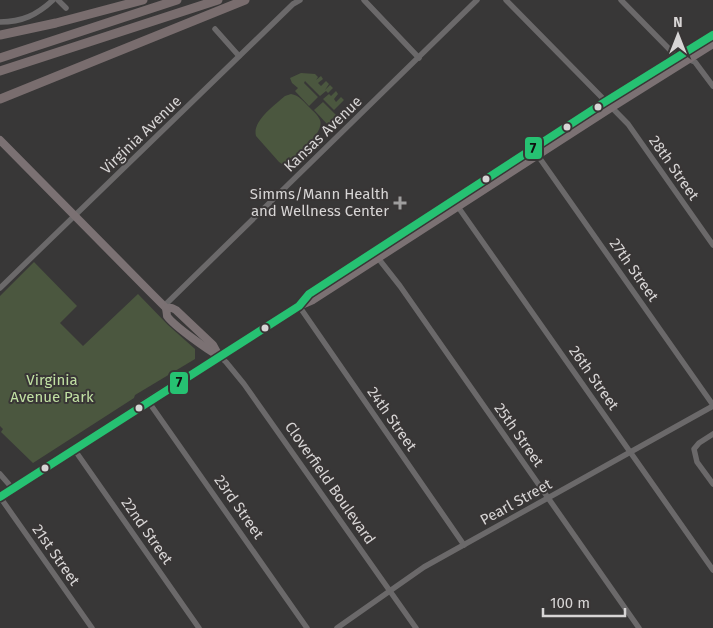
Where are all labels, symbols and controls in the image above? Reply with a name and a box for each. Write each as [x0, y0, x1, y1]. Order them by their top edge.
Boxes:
north arrow [653, 10, 703, 60]
text: N [673, 14, 683, 31]
street label: Virginia Avenue [97, 92, 185, 178]
street label: Kansas Avenue [280, 92, 366, 176]
unlabelled marker [593, 102, 603, 112]
unlabelled marker [562, 122, 572, 132]
street label: 28th Street [645, 132, 703, 204]
line badge: 7 [524, 136, 543, 160]
text: 7 [530, 140, 537, 157]
unlabelled marker [481, 174, 491, 184]
place label: Simms/Mann Health and Wellness Center [250, 185, 389, 220]
marker: Simms/Mann Health and Wellness Center [393, 196, 407, 210]
street label: 27th Street [606, 235, 663, 305]
unlabelled marker [260, 323, 270, 333]
street label: 26th Street [565, 342, 623, 414]
park label: Virginia Avenue Park [10, 371, 94, 406]
line badge: 7 [169, 371, 189, 395]
text: 7 [176, 374, 183, 391]
street label: 24th Street [363, 384, 421, 455]
street label: 25th Street [490, 400, 548, 471]
unlabelled marker [134, 403, 144, 413]
street label: Cloverfield Boulevard [281, 418, 379, 548]
unlabelled marker [40, 463, 50, 473]
street label: 23rd Street [210, 472, 268, 543]
street label: Pearl Street [477, 475, 556, 529]
street label: 22nd Street [117, 494, 177, 568]
street label: 21st Street [28, 521, 84, 590]
scale bar [543, 586, 626, 618]
text: 100 m [550, 594, 590, 612]

